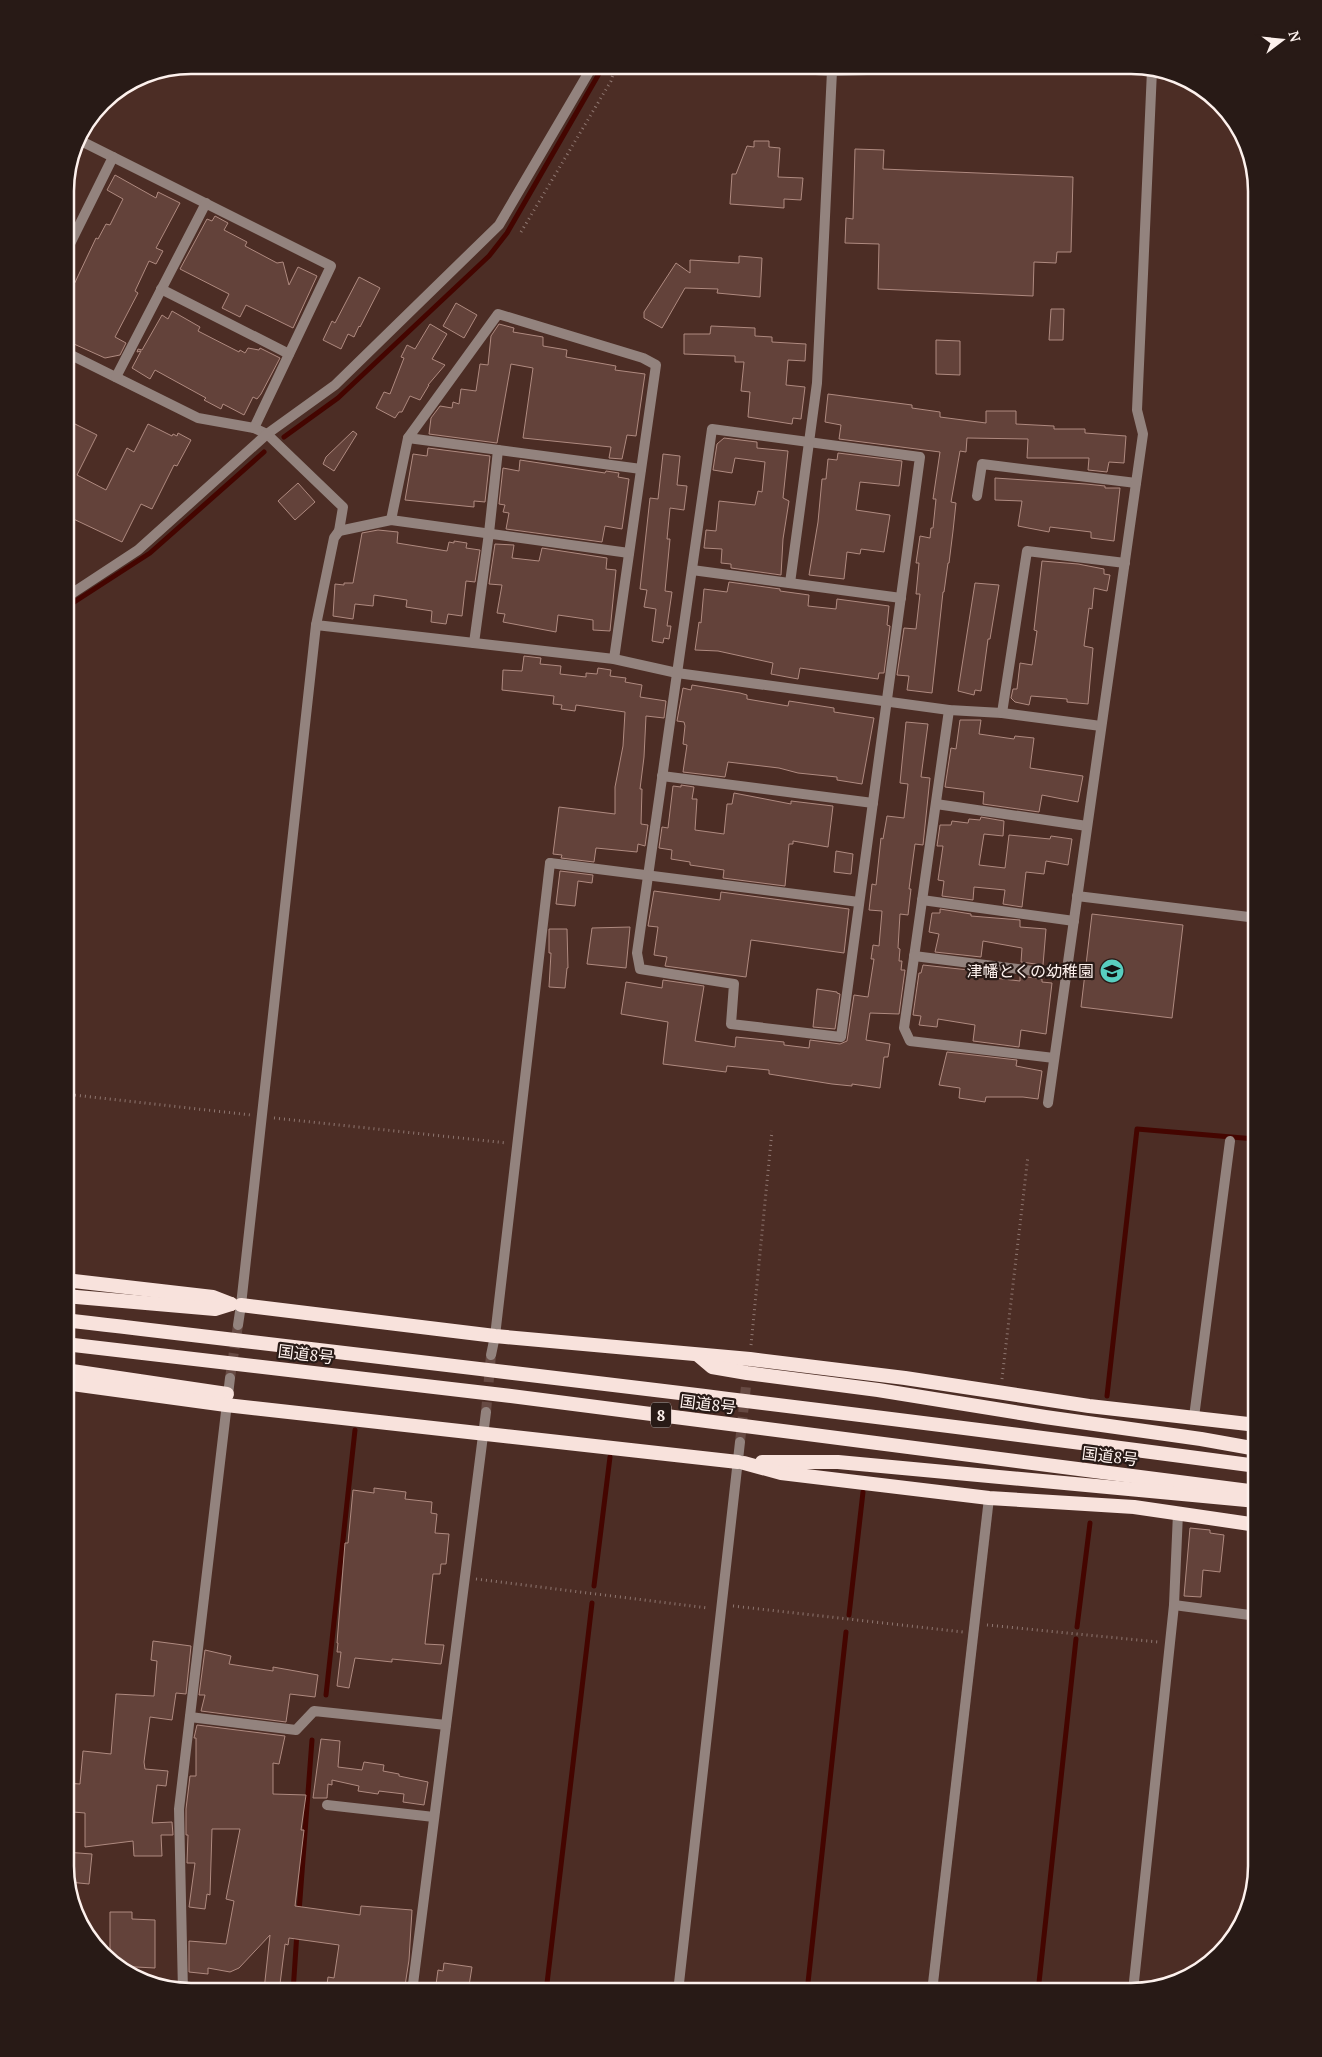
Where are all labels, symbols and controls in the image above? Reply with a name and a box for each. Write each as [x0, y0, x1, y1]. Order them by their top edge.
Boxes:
north arrow [1257, 15, 1307, 65]
text: N [1284, 29, 1306, 44]
school or university icon: 津幡とくの幼稚園 [1099, 958, 1125, 984]
place label: 津幡とくの幼稚園 [966, 960, 1094, 982]
street label: 国道8号 [277, 1340, 335, 1368]
street label: 国道8号 [679, 1390, 737, 1418]
road number: 8 [651, 1402, 671, 1428]
street label: 国道8号 [1081, 1442, 1139, 1470]

